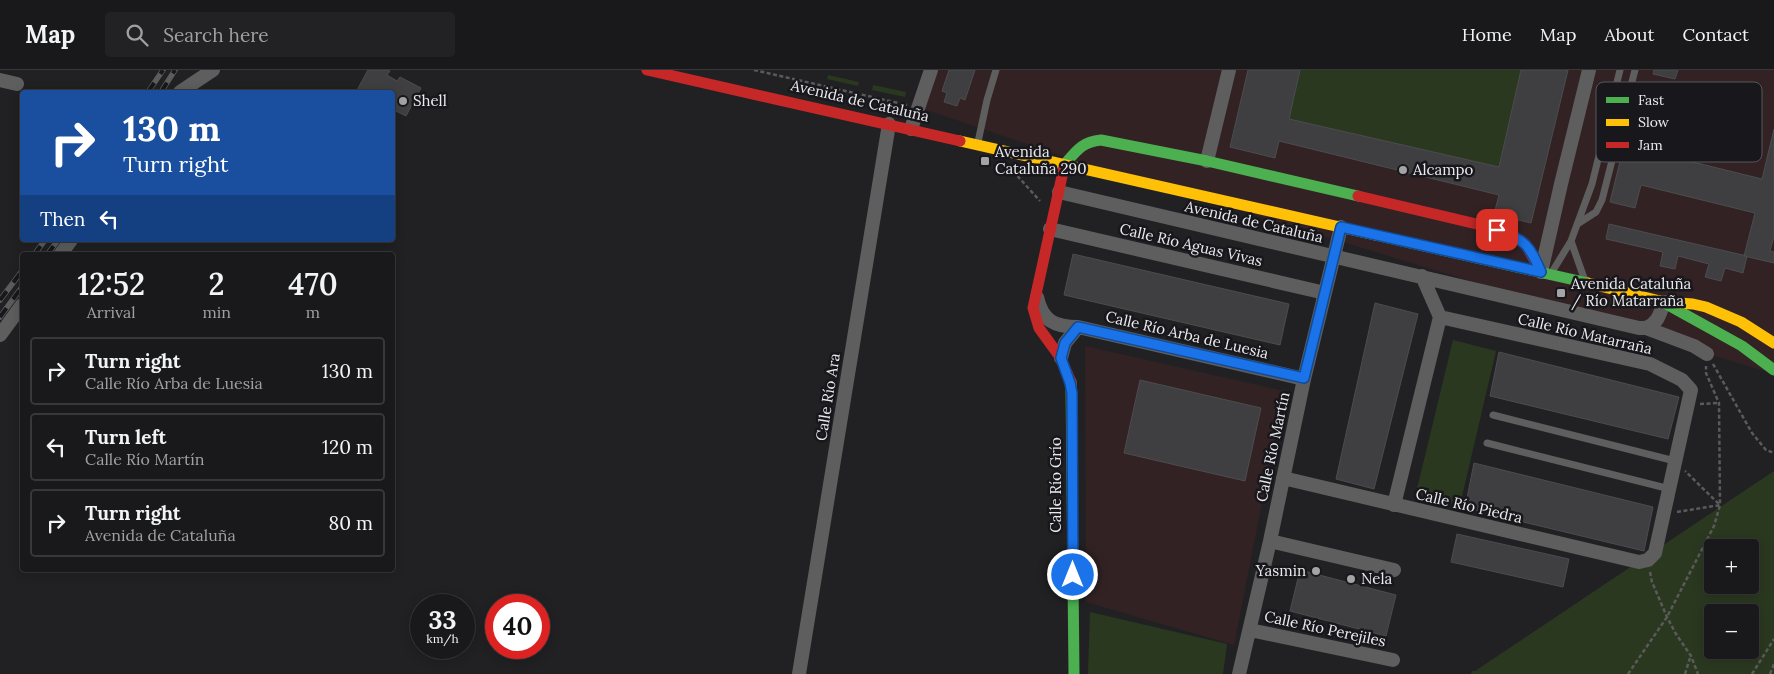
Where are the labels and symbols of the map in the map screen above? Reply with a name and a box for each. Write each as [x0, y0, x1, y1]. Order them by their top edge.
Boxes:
street label: Avenida de Cataluña [788, 75, 931, 126]
legend [1596, 82, 1762, 162]
place label: Shell [413, 91, 447, 110]
text: Fast [1638, 91, 1665, 109]
marker: Shell [397, 95, 409, 107]
text: Slow [1638, 113, 1670, 131]
text: Jam [1637, 136, 1663, 154]
place label: Avenida Cataluña 290 [994, 142, 1087, 178]
marker: Avenida Cataluña 290 [979, 155, 991, 167]
place label: Alcampo [1412, 160, 1474, 179]
marker: Alcampo [1397, 164, 1409, 176]
street label: Avenida de Cataluña [1182, 196, 1325, 247]
pin [1476, 209, 1518, 251]
street label: Calle Río Aguas Vivas [1118, 219, 1264, 270]
place label: Avenida Cataluña / Río Matarraña [1570, 274, 1692, 311]
marker: Avenida Cataluña / Río Matarraña [1555, 287, 1567, 299]
street label: Calle Río Arba de Luesia [1104, 306, 1271, 363]
street label: Calle Río Matarraña [1516, 309, 1654, 358]
street label: Calle Río Ara [811, 352, 844, 442]
street label: Calle Río Martín [1252, 390, 1293, 504]
street label: Calle Río Grío [1046, 437, 1065, 533]
street label: Calle Río Piedra [1414, 484, 1525, 527]
position arrow [1046, 548, 1098, 600]
place label: Yasmin [1255, 561, 1306, 580]
marker: Yasmin [1310, 565, 1322, 577]
place label: Nela [1361, 569, 1392, 588]
marker: Nela [1345, 573, 1357, 585]
speed limit sign: 40 [485, 594, 550, 659]
street label: Calle Río Perejiles [1263, 606, 1388, 651]

